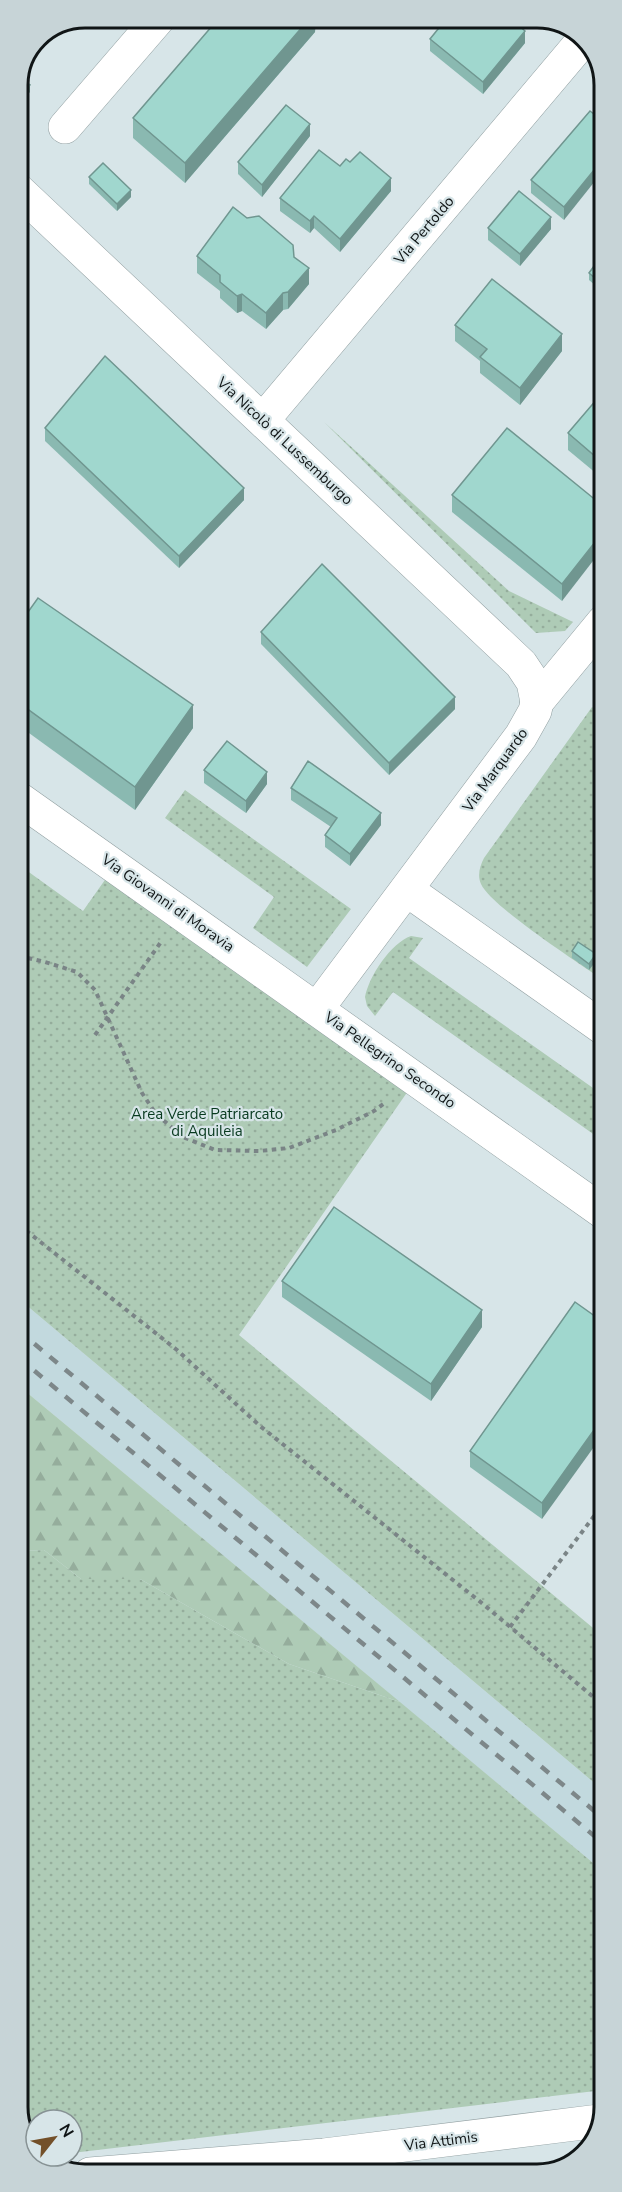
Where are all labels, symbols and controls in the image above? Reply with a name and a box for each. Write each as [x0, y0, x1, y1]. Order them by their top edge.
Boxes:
street label: Via Pertoldo [389, 192, 458, 269]
street label: Via Nicolò di Lussemburgo [212, 372, 357, 509]
street label: Via Marquardo [457, 724, 532, 817]
street label: Via Giovanni di Moravia [97, 849, 238, 956]
street label: Via Pellegrino Secondo [320, 1007, 460, 1113]
park label: Area Verde Patriarcato di Aquileia [131, 1104, 283, 1141]
north arrow [24, 2108, 84, 2168]
text: N [53, 2120, 79, 2142]
street label: Via Attimis [402, 2127, 479, 2156]

